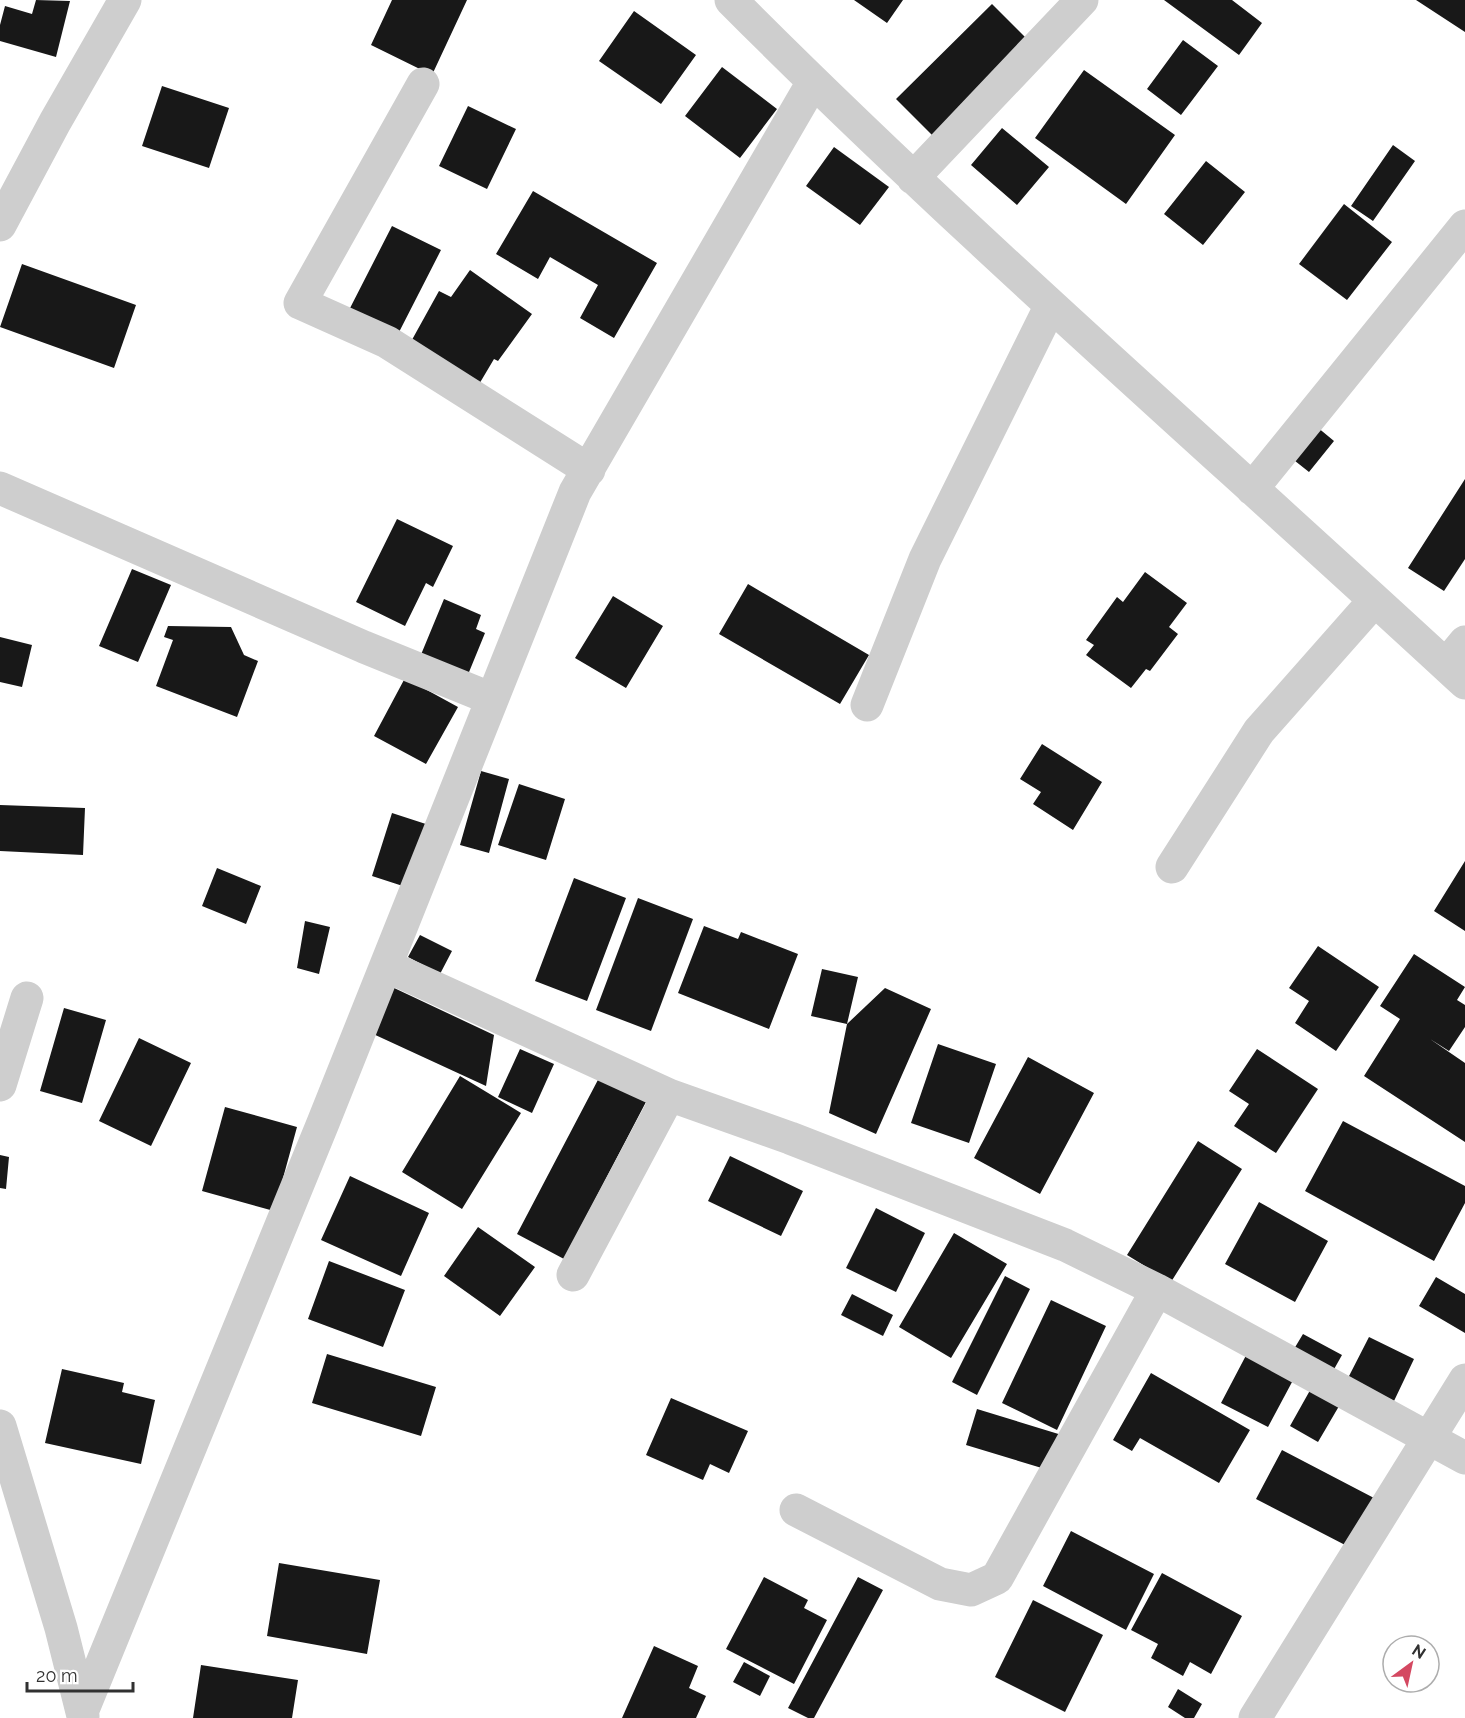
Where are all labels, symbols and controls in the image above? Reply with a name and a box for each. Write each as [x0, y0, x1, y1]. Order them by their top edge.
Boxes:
north arrow [1381, 1634, 1441, 1694]
text: N [1409, 1641, 1429, 1663]
scale bar [27, 1655, 134, 1693]
text: 20 m [36, 1665, 78, 1686]

